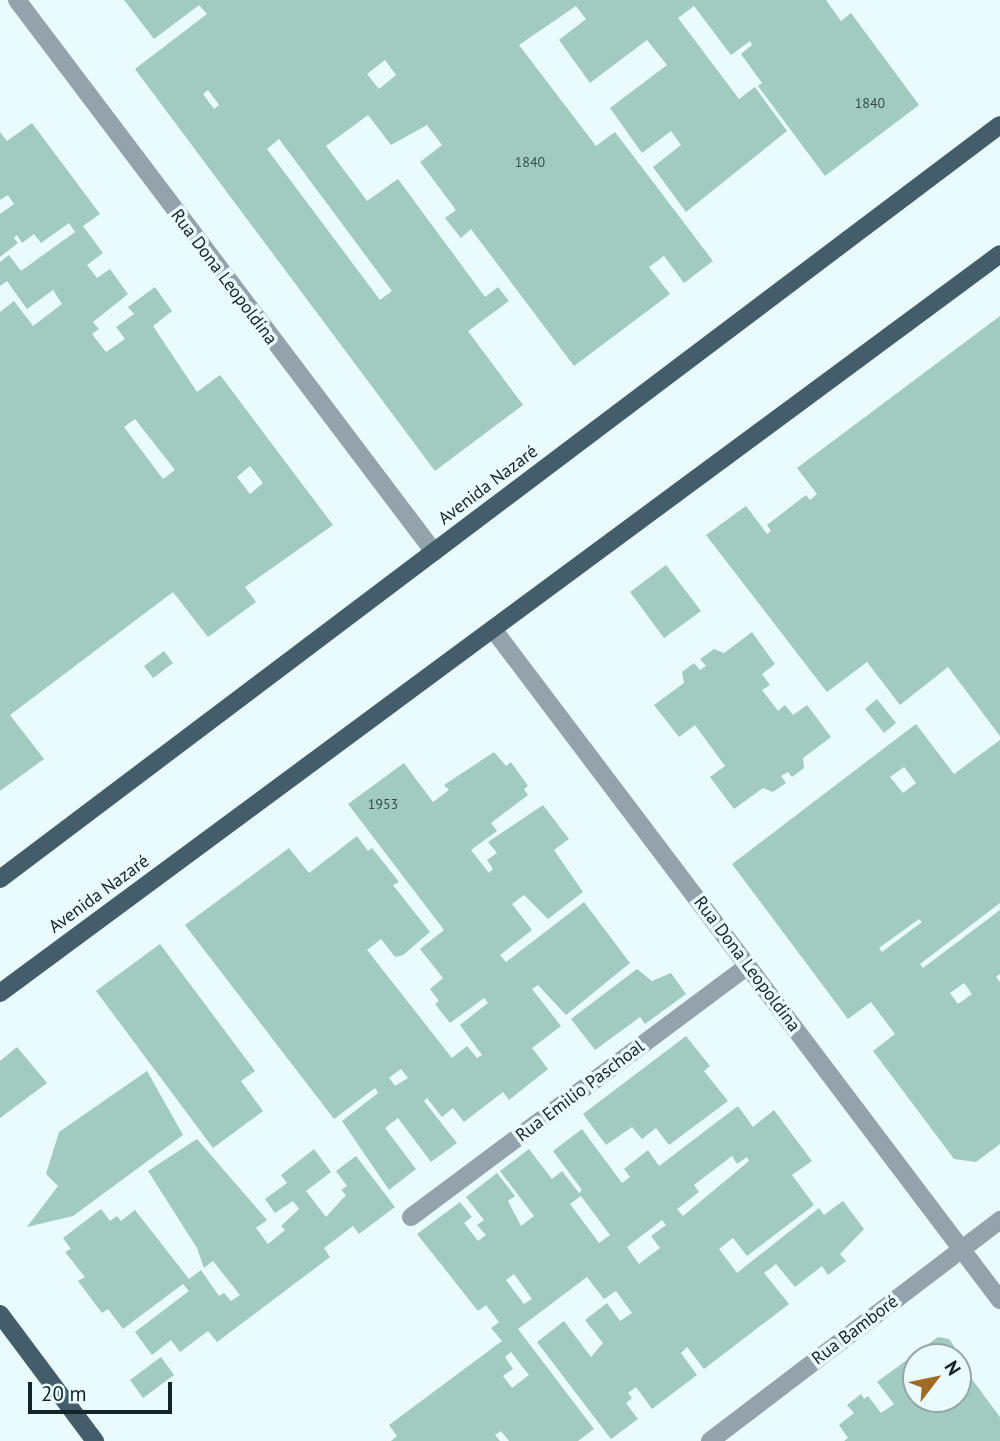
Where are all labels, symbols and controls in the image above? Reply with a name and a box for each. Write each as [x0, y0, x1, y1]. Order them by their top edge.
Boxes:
house number: 1840 [855, 95, 885, 111]
house number: 1840 [515, 154, 545, 170]
street label: Rua Dona Leopoldina [166, 205, 282, 349]
street label: Avenida Nazaré [434, 441, 542, 529]
house number: 1953 [368, 796, 398, 812]
street label: Avenida Nazaré [45, 850, 153, 938]
street label: Rua Dona Leopoldina [689, 892, 805, 1036]
street label: Rua Emilio Paschoal [511, 1036, 649, 1146]
street label: Rua Bamboré [808, 1290, 902, 1370]
north arrow [902, 1343, 972, 1413]
text: N [940, 1356, 967, 1380]
scale bar [32, 1368, 175, 1412]
text: 20 m [41, 1380, 87, 1407]

